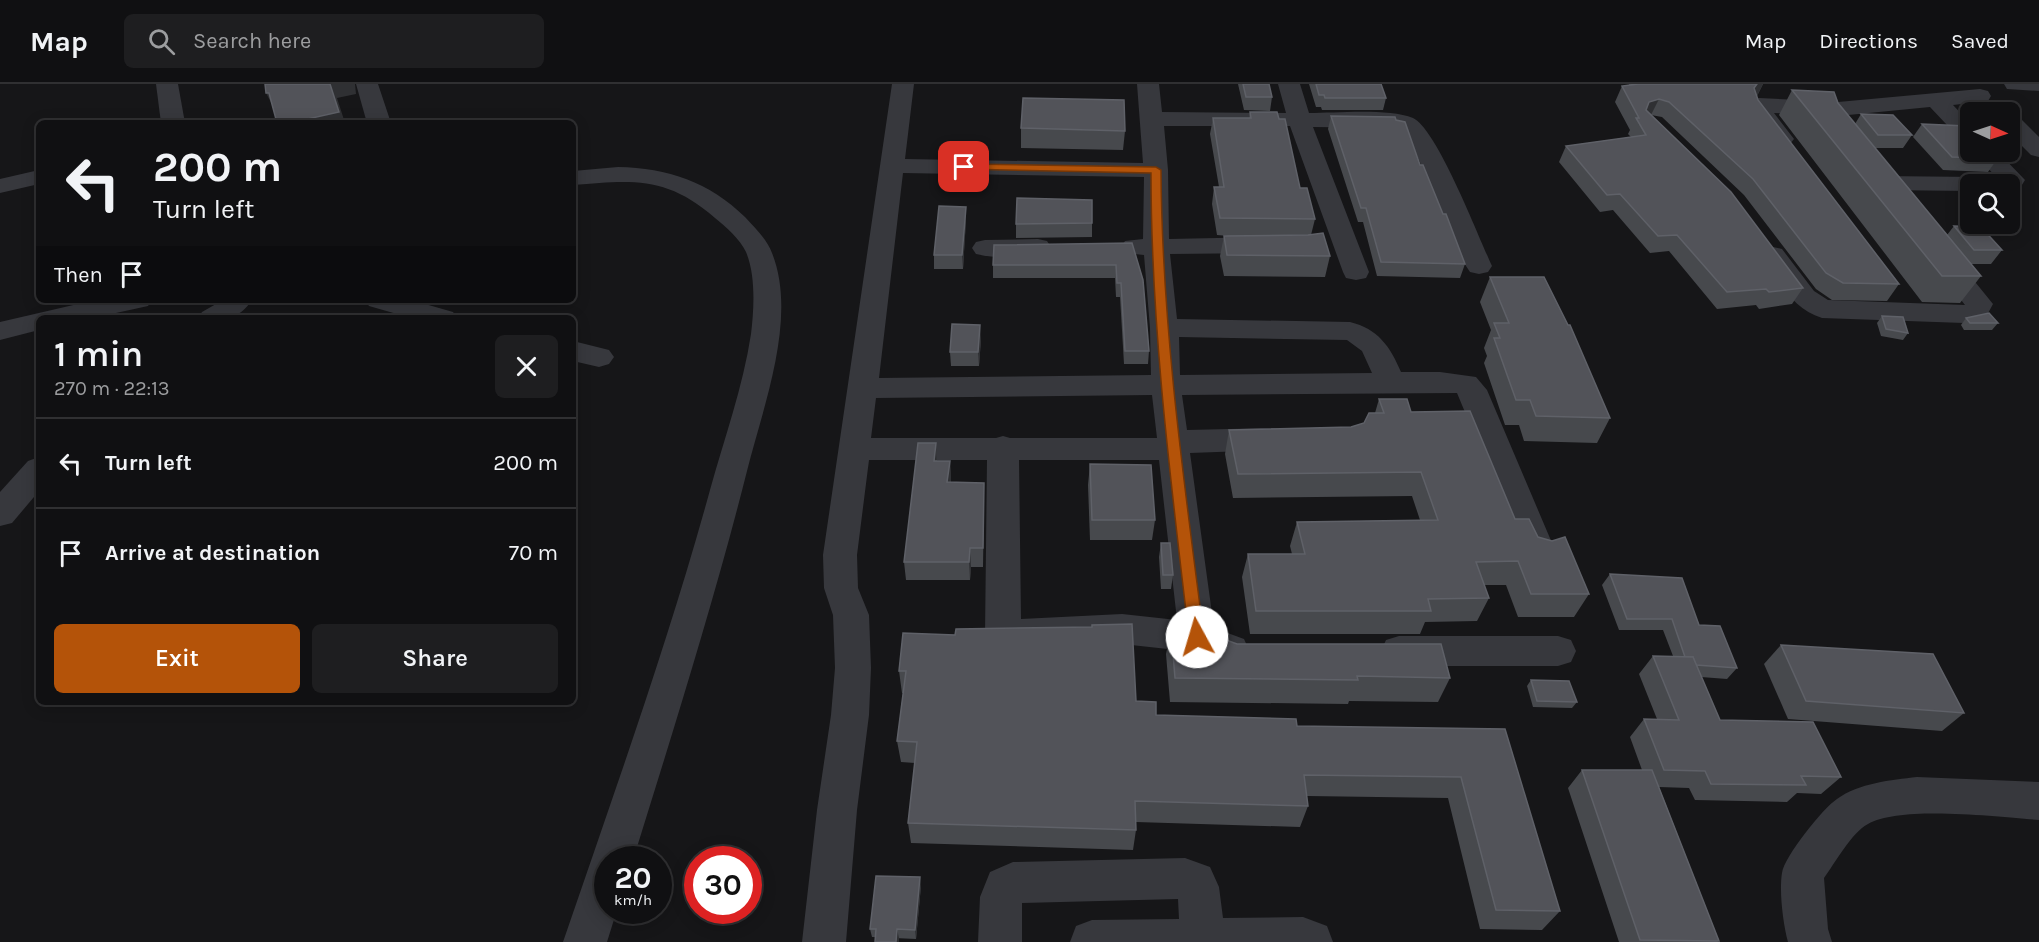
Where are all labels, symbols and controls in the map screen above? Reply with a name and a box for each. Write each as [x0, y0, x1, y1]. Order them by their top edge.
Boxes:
search box [124, 14, 544, 68]
text: Map [30, 25, 88, 58]
icon: search [145, 25, 178, 58]
text: Search here [193, 28, 311, 54]
text: Map [1745, 29, 1786, 53]
text: Directions [1819, 29, 1918, 53]
text: Saved [1951, 29, 2009, 53]
north arrow [1960, 102, 2020, 162]
map controls [1960, 102, 2020, 234]
pin [938, 141, 989, 192]
text: 200 m [153, 142, 282, 192]
icon: left [54, 144, 132, 222]
icon: arrive [947, 150, 980, 183]
button: search [1960, 174, 2020, 234]
text: Turn left [153, 193, 254, 225]
icon: arrive [115, 258, 148, 291]
text: Then [54, 262, 103, 288]
text: 1 min [54, 333, 143, 375]
button: close [495, 335, 558, 398]
text: 270 m · 22:13 [54, 377, 170, 400]
icon: left [54, 447, 87, 480]
text: Turn left [105, 450, 192, 476]
text: 200 m [493, 450, 558, 476]
icon: arrive [54, 537, 87, 570]
text: Arrive at destination [105, 540, 320, 566]
text: 70 m [509, 540, 558, 566]
position arrow [1165, 605, 1229, 669]
button: Exit [54, 624, 300, 693]
button: Share [312, 624, 558, 693]
speed limit sign: 30 [684, 846, 762, 924]
text: 20 [614, 860, 652, 896]
text: km/h [614, 891, 652, 909]

